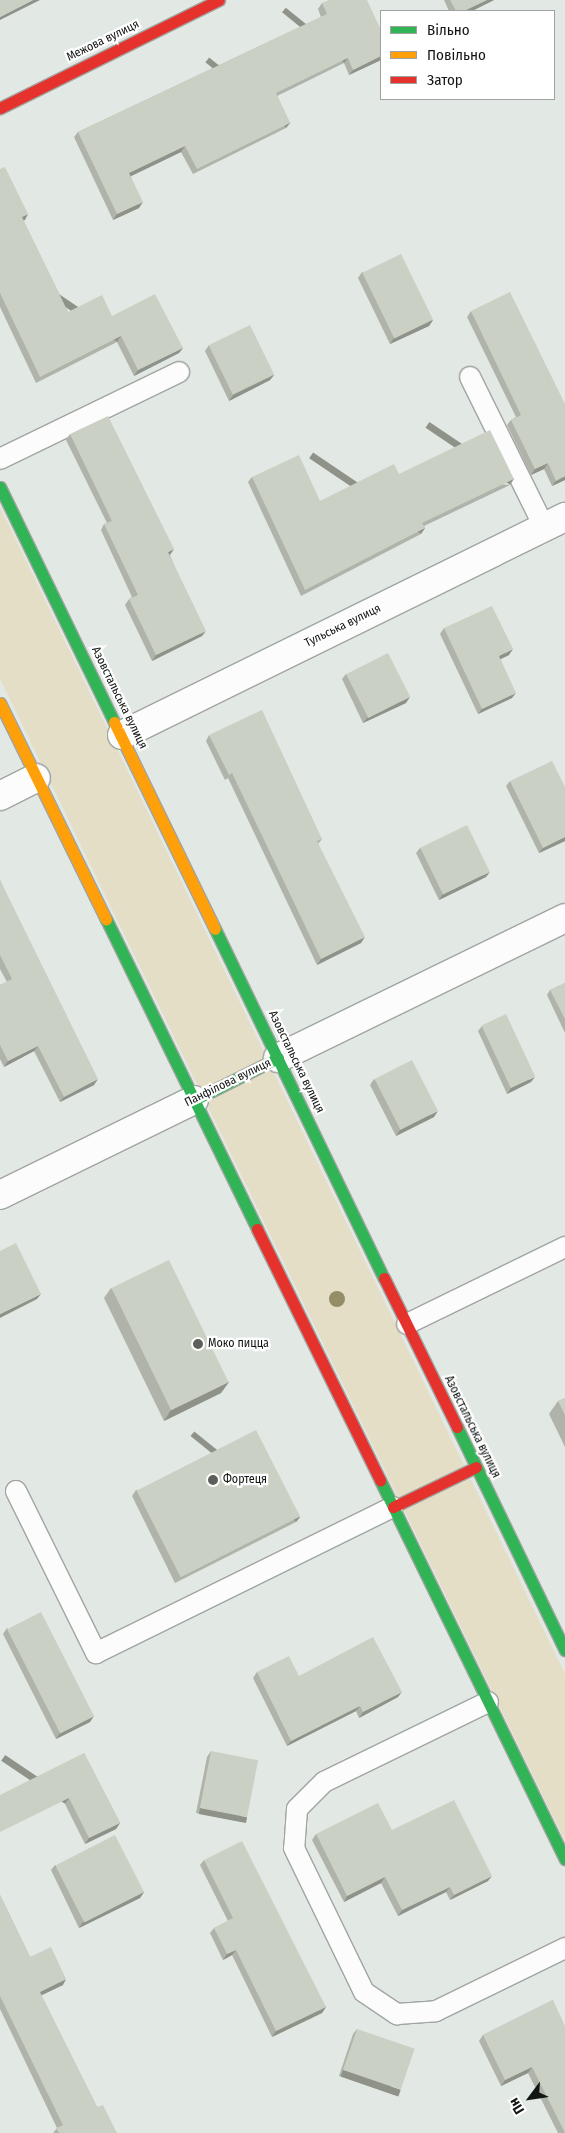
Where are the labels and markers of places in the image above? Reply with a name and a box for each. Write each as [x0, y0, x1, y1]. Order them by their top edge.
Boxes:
place label: Моко пицца [208, 1337, 269, 1351]
marker: Моко пицца [192, 1338, 204, 1350]
place label: Фортеця [223, 1473, 267, 1487]
marker: Фортеця [207, 1474, 219, 1486]

